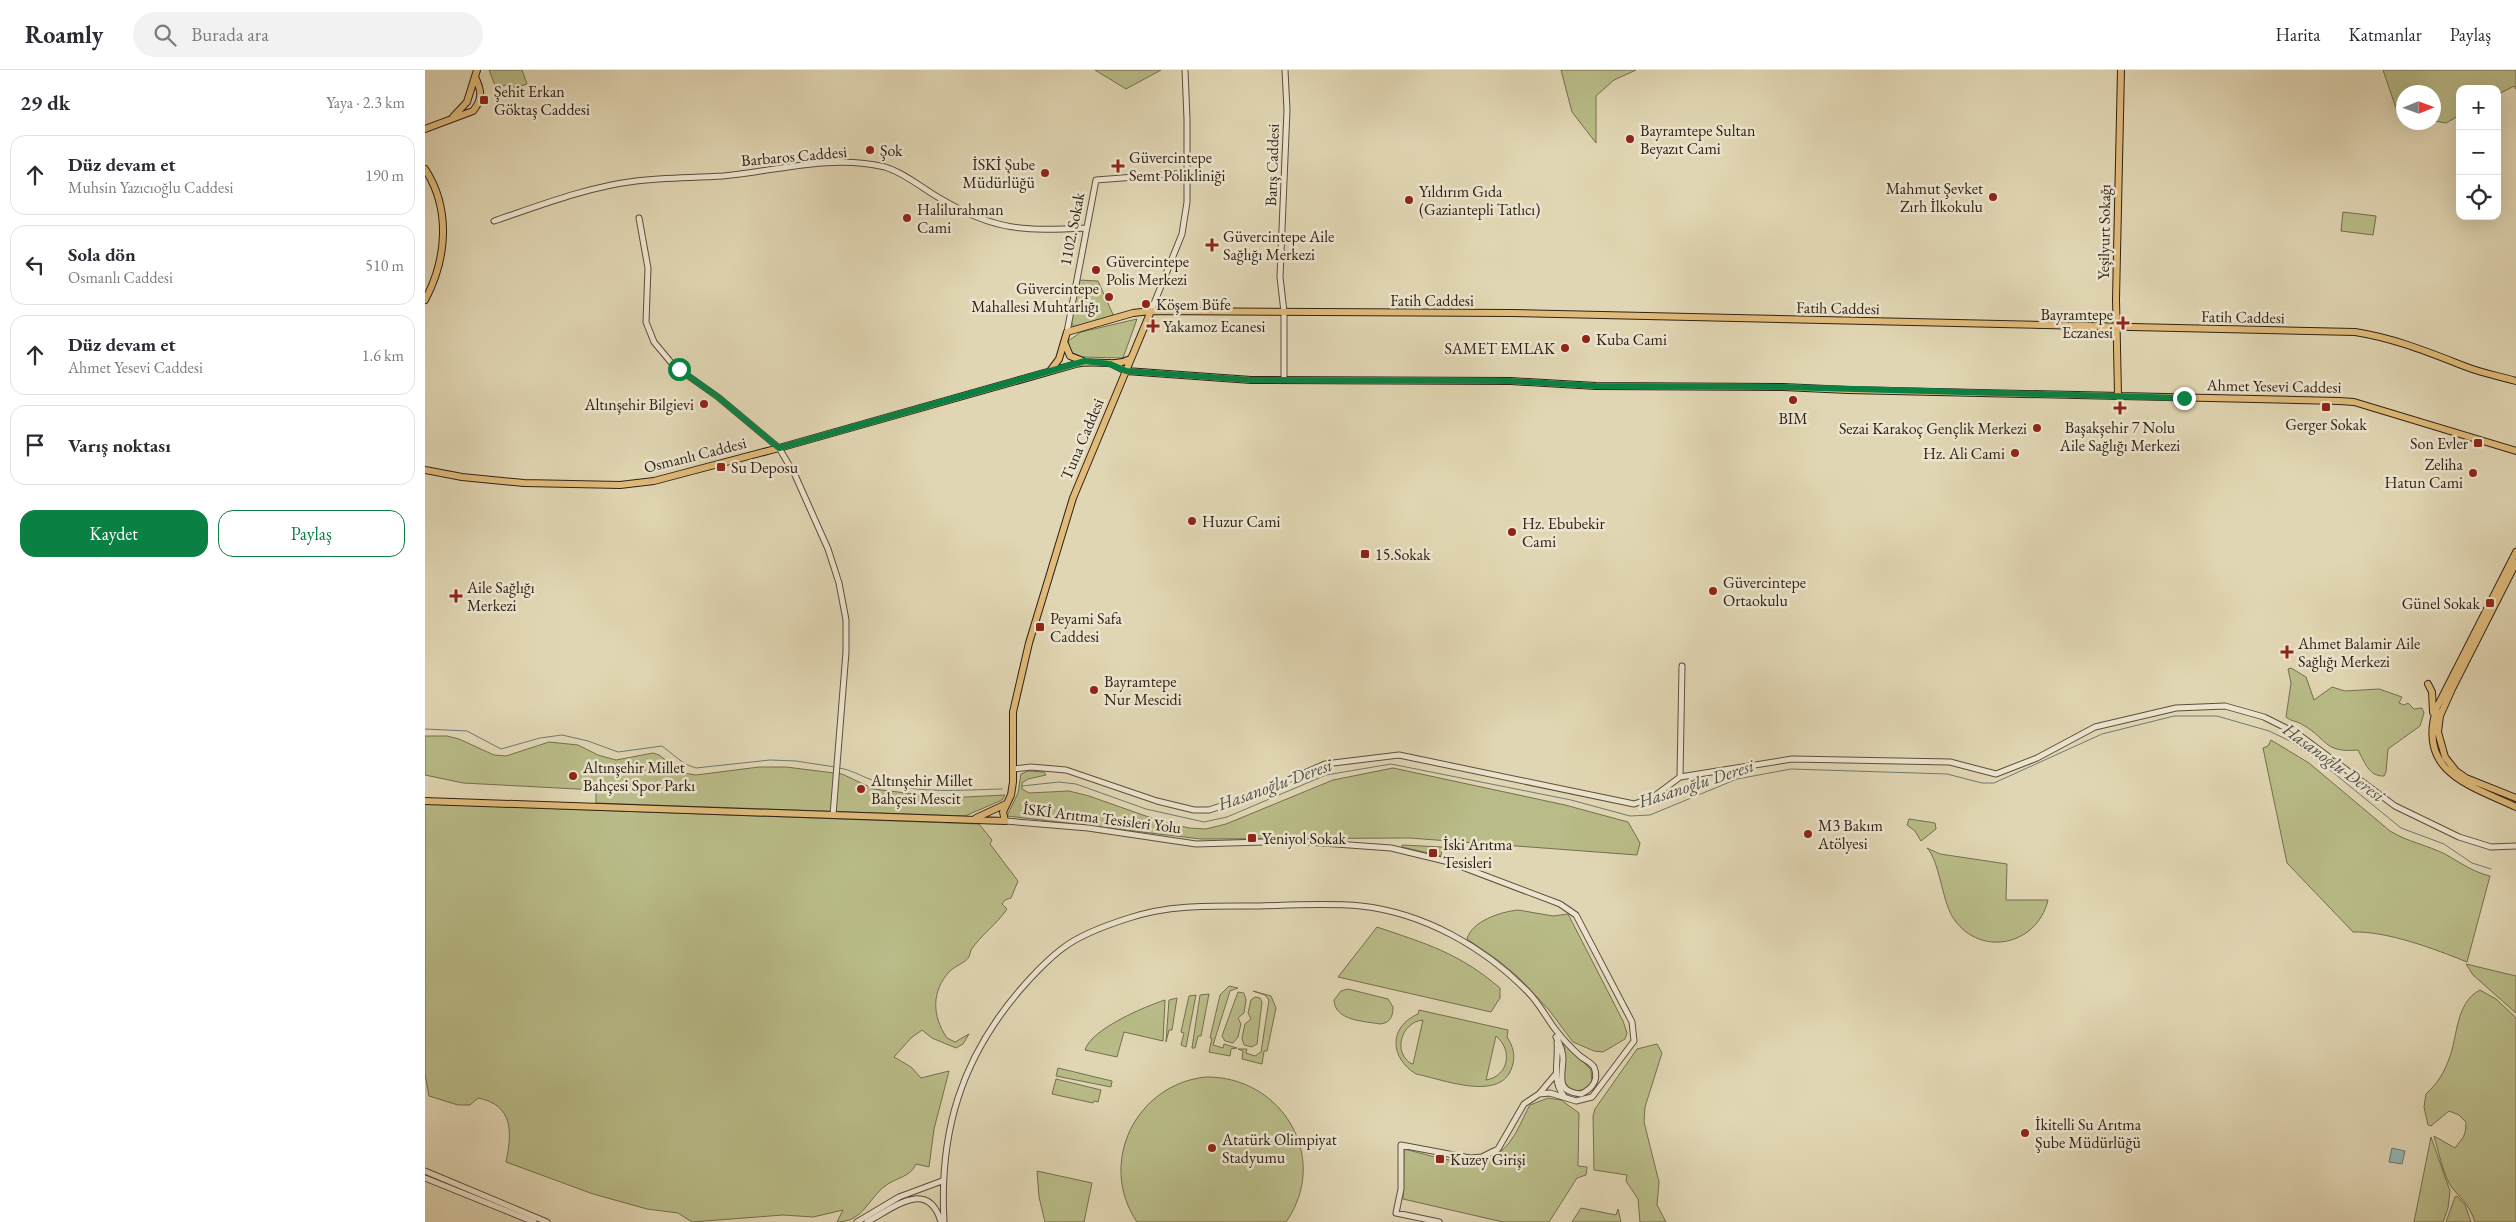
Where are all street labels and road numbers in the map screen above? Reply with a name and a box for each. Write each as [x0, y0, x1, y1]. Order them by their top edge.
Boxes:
street label: Barış Caddesi [1260, 123, 1284, 207]
street label: Barbaros Caddesi [740, 141, 848, 171]
street label: Yeşilyurt Sokağı [2093, 184, 2115, 280]
street label: 1102. Sokak [1055, 190, 1089, 267]
street label: Fatih Caddesi [1390, 290, 1474, 311]
street label: Fatih Caddesi [1796, 297, 1880, 319]
street label: Fatih Caddesi [2201, 306, 2285, 328]
street label: Ahmet Yesevi Caddesi [2205, 374, 2342, 398]
street label: Tuna Caddesi [1055, 395, 1109, 483]
street label: Osmanlı Caddesi [642, 432, 748, 478]
street label: İSKİ Arıtma Tesisleri Yolu [1022, 798, 1183, 838]

